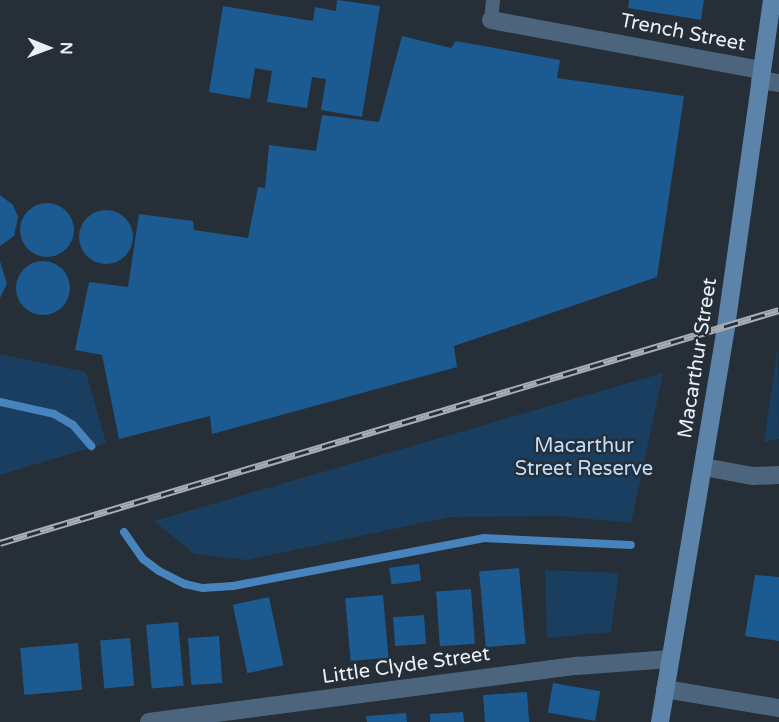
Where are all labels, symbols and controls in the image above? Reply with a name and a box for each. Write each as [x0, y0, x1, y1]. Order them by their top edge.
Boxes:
street label: Trench Street [618, 9, 748, 57]
north arrow [18, 18, 78, 78]
text: N [56, 42, 76, 55]
street label: Macarthur Street [673, 276, 723, 440]
park label: Macarthur Street Reserve [515, 434, 653, 481]
street label: Little Clyde Street [321, 642, 491, 690]

